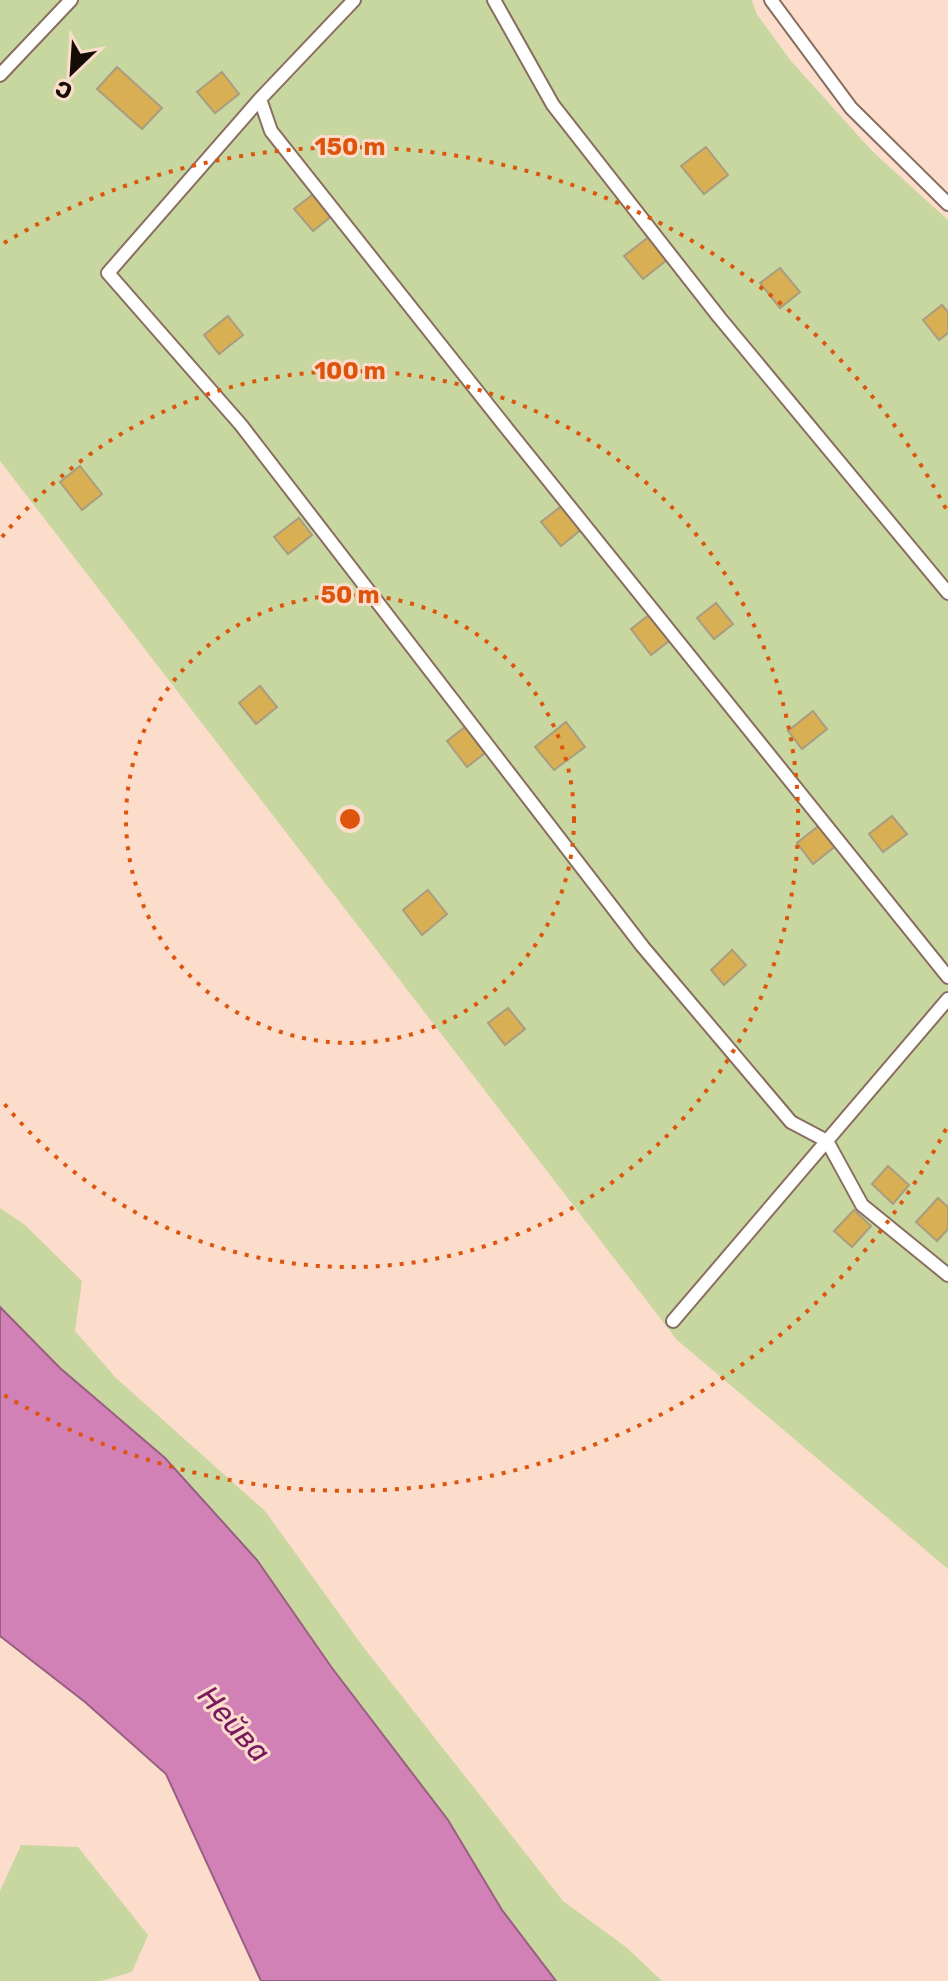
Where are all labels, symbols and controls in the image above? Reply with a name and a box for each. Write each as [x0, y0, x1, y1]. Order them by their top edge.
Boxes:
north arrow [32, 32, 112, 112]
text: С [51, 74, 76, 105]
text: 150 m [315, 133, 385, 161]
text: 100 m [314, 357, 386, 385]
text: 50 m [321, 581, 379, 609]
centre of rings [336, 805, 364, 833]
water label: Нейва [190, 1678, 278, 1770]

